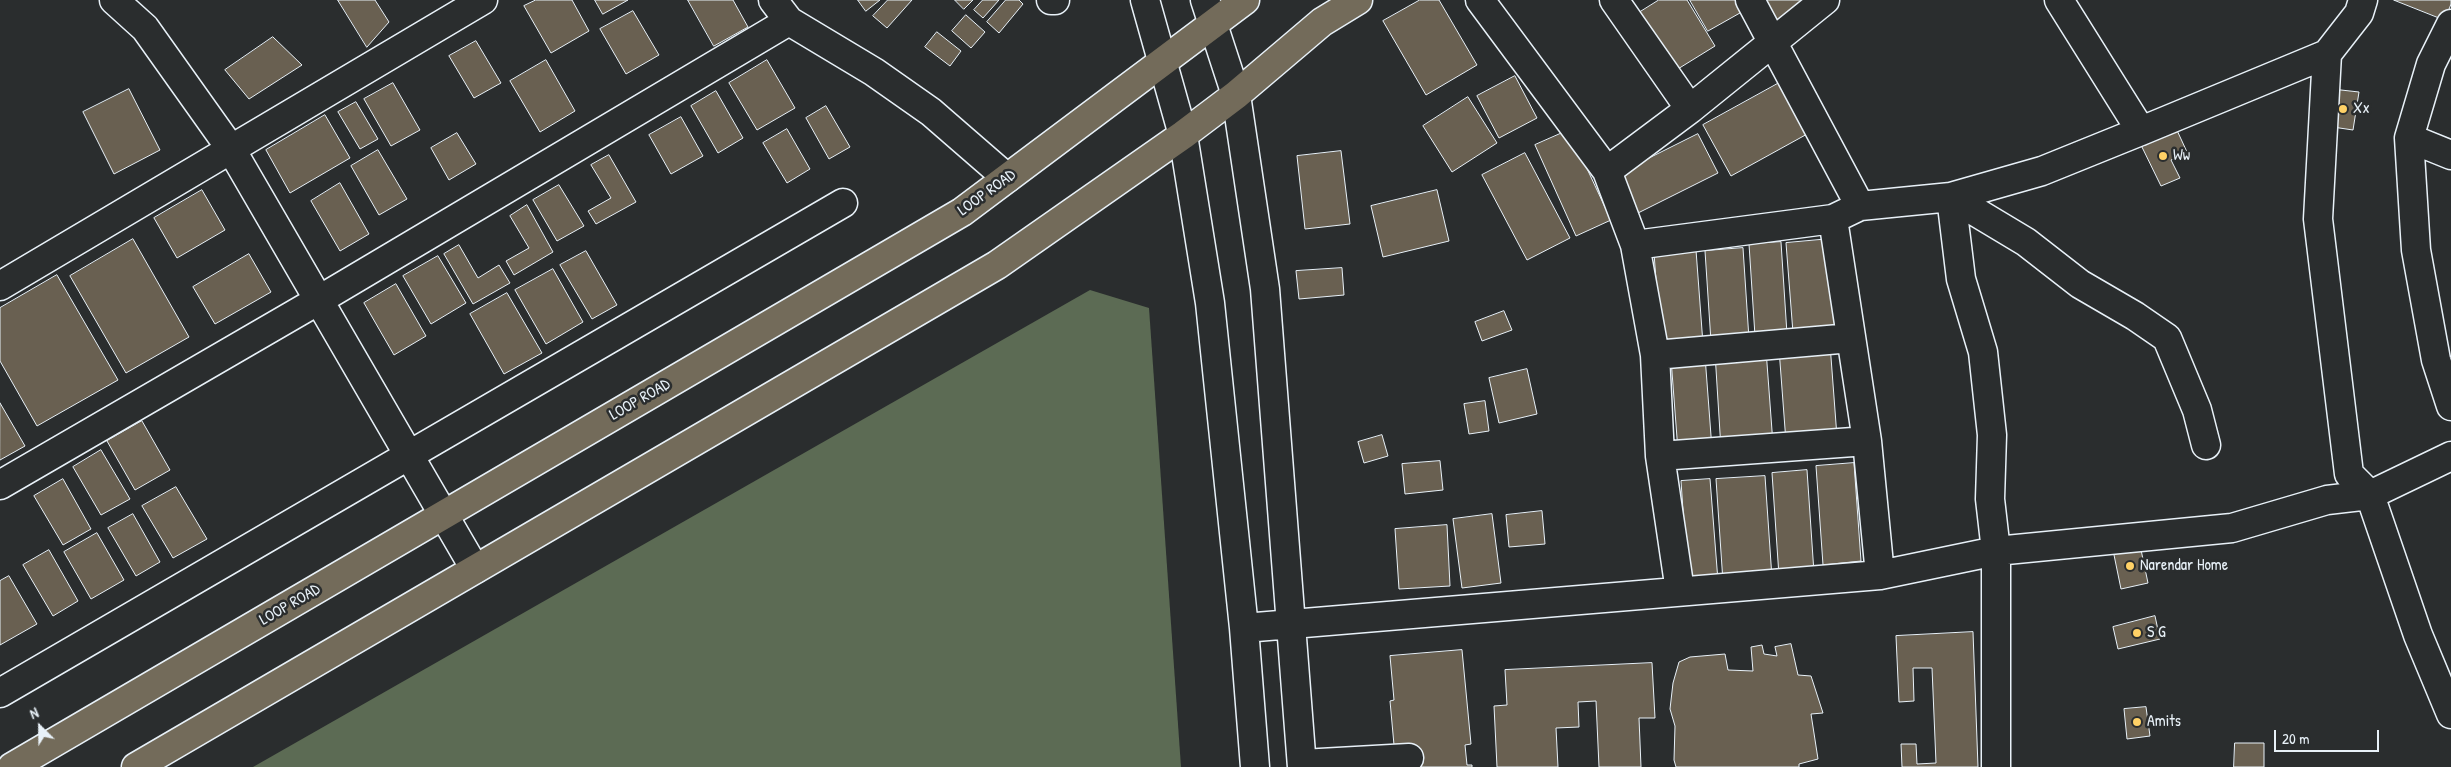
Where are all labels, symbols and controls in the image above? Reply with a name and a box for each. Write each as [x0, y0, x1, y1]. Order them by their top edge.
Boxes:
place label: Xx [2353, 99, 2370, 119]
marker: Xx [2337, 103, 2349, 115]
place label: Ww [2173, 146, 2190, 166]
marker: Ww [2157, 150, 2169, 162]
street label: LOOP ROAD [954, 166, 1020, 220]
street label: LOOP ROAD [606, 375, 674, 425]
place label: Narendar Home [2140, 556, 2228, 576]
marker: Narendar Home [2124, 560, 2136, 572]
street label: LOOP ROAD [256, 580, 324, 630]
place label: S G [2147, 623, 2166, 643]
marker: S G [2131, 627, 2143, 639]
north arrow [15, 702, 65, 752]
text: N [27, 703, 41, 723]
place label: Amits [2147, 712, 2181, 732]
marker: Amits [2131, 716, 2143, 728]
scale bar [2276, 720, 2381, 752]
text: 20 m [2282, 728, 2309, 749]

